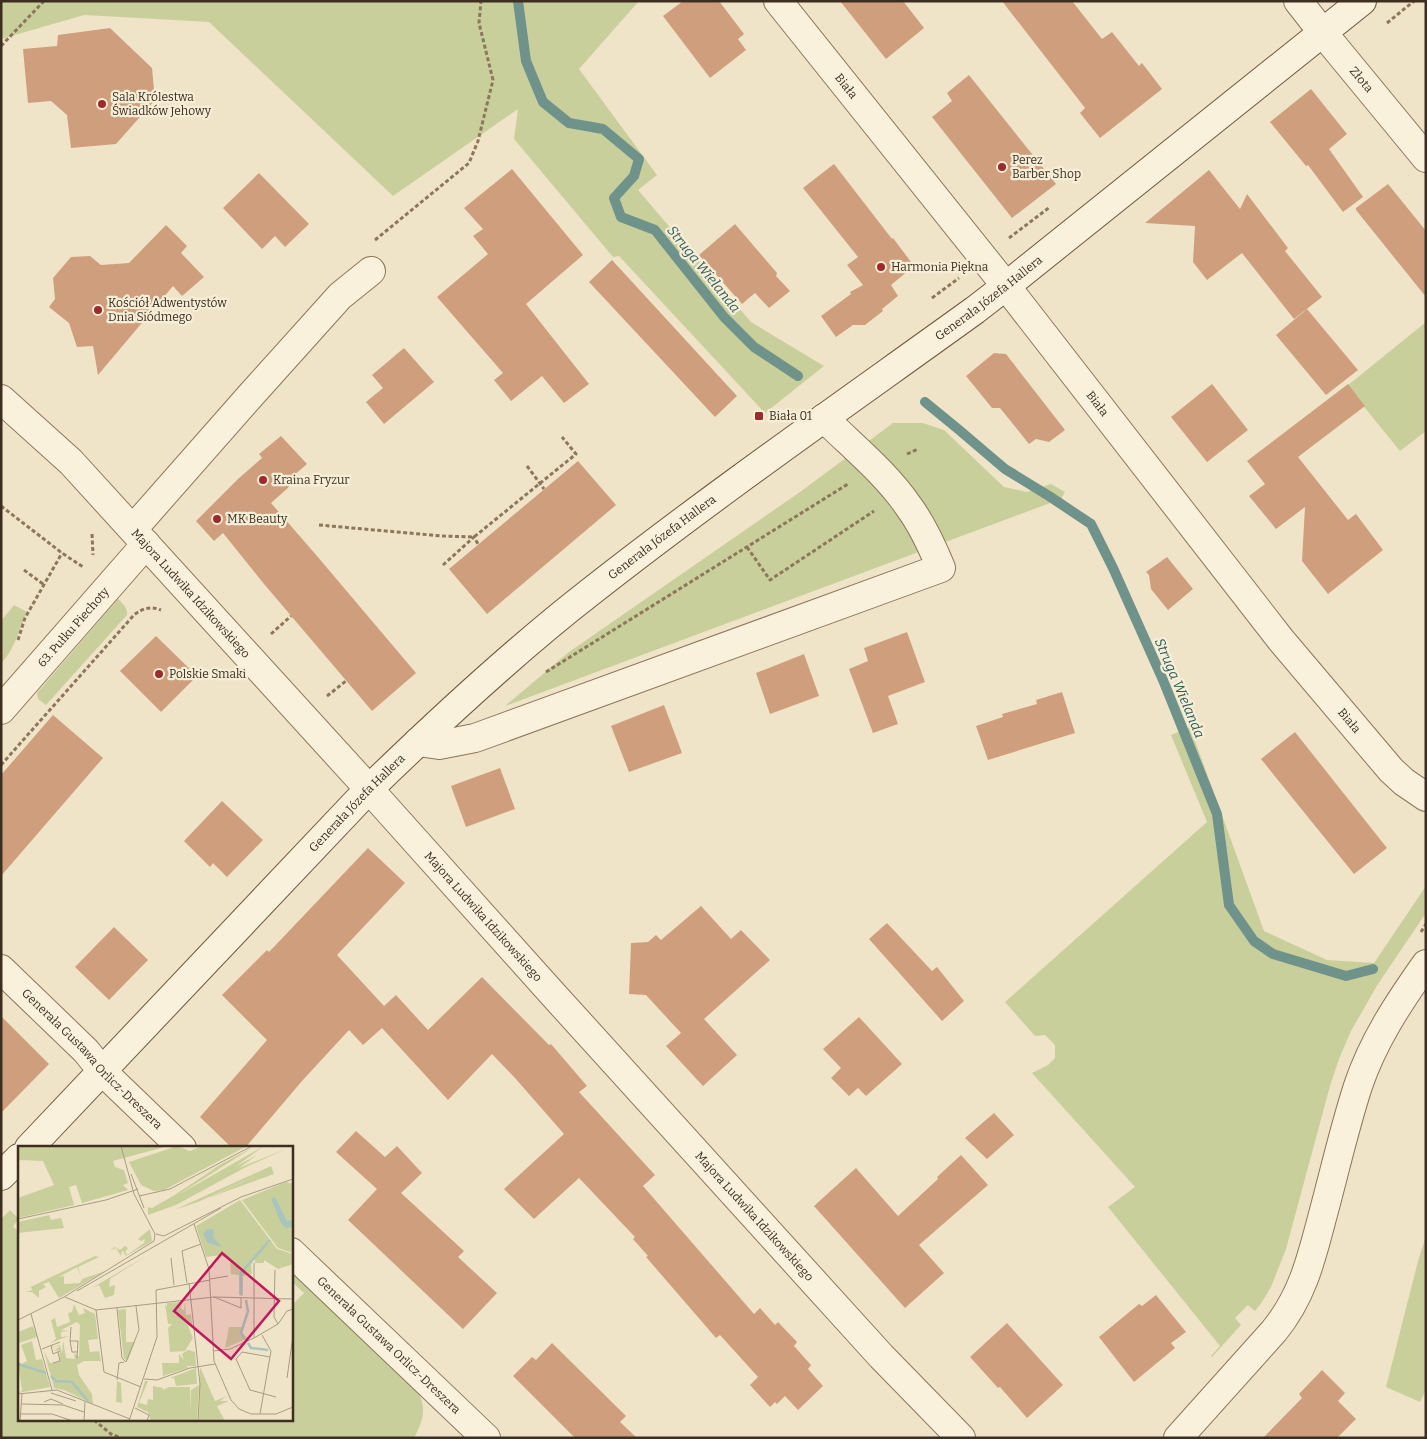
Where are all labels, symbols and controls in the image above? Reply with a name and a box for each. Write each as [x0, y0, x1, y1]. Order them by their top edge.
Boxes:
street label: Złota [1347, 64, 1376, 96]
street label: Biała [832, 71, 861, 102]
place label: Sala Królestwa Świadków Jehowy [112, 90, 212, 118]
marker: Sala Królestwa Świadków Jehowy [96, 98, 108, 110]
place label: Perez Barber Shop [1012, 153, 1081, 181]
marker: Perez Barber Shop [996, 161, 1008, 173]
water label: Struga Wielanda [663, 222, 744, 316]
street label: Generała Józefa Hallera [932, 252, 1045, 343]
place label: Harmonia Piękna [891, 260, 989, 274]
marker: Harmonia Piękna [875, 261, 887, 273]
place label: Kościół Adwentystów Dnia Siódmego [108, 296, 227, 324]
marker: Kościół Adwentystów Dnia Siódmego [92, 304, 104, 316]
street label: Biała [1083, 388, 1112, 419]
place label: Biała 01 [769, 409, 812, 423]
marker: Biała 01 [753, 410, 765, 422]
place label: Kraina Fryzur [273, 473, 350, 487]
marker: Kraina Fryzur [257, 474, 269, 486]
street label: Generała Józefa Hallera [605, 492, 719, 582]
place label: MK Beauty [227, 512, 288, 526]
marker: MK Beauty [211, 513, 223, 525]
street label: Majora Ludwika Idzikowskiego [129, 526, 253, 661]
street label: 63. Pułku Piechoty [35, 584, 112, 670]
water label: Struga Wielanda [1151, 636, 1208, 741]
place label: Polskie Smaki [169, 667, 247, 681]
marker: Polskie Smaki [153, 668, 165, 680]
street label: Biała [1335, 705, 1364, 736]
street label: Generała Józefa Hallera [306, 751, 408, 855]
street label: Majora Ludwika Idzikowskiego [422, 849, 545, 984]
street label: Generała Gustawa Orlicz-Dreszera [19, 986, 165, 1132]
inset map [18, 1146, 292, 1422]
street label: Majora Ludwika Idzikowskiego [692, 1149, 816, 1284]
street label: Generała Gustawa Orlicz-Dreszera [314, 1274, 464, 1417]

